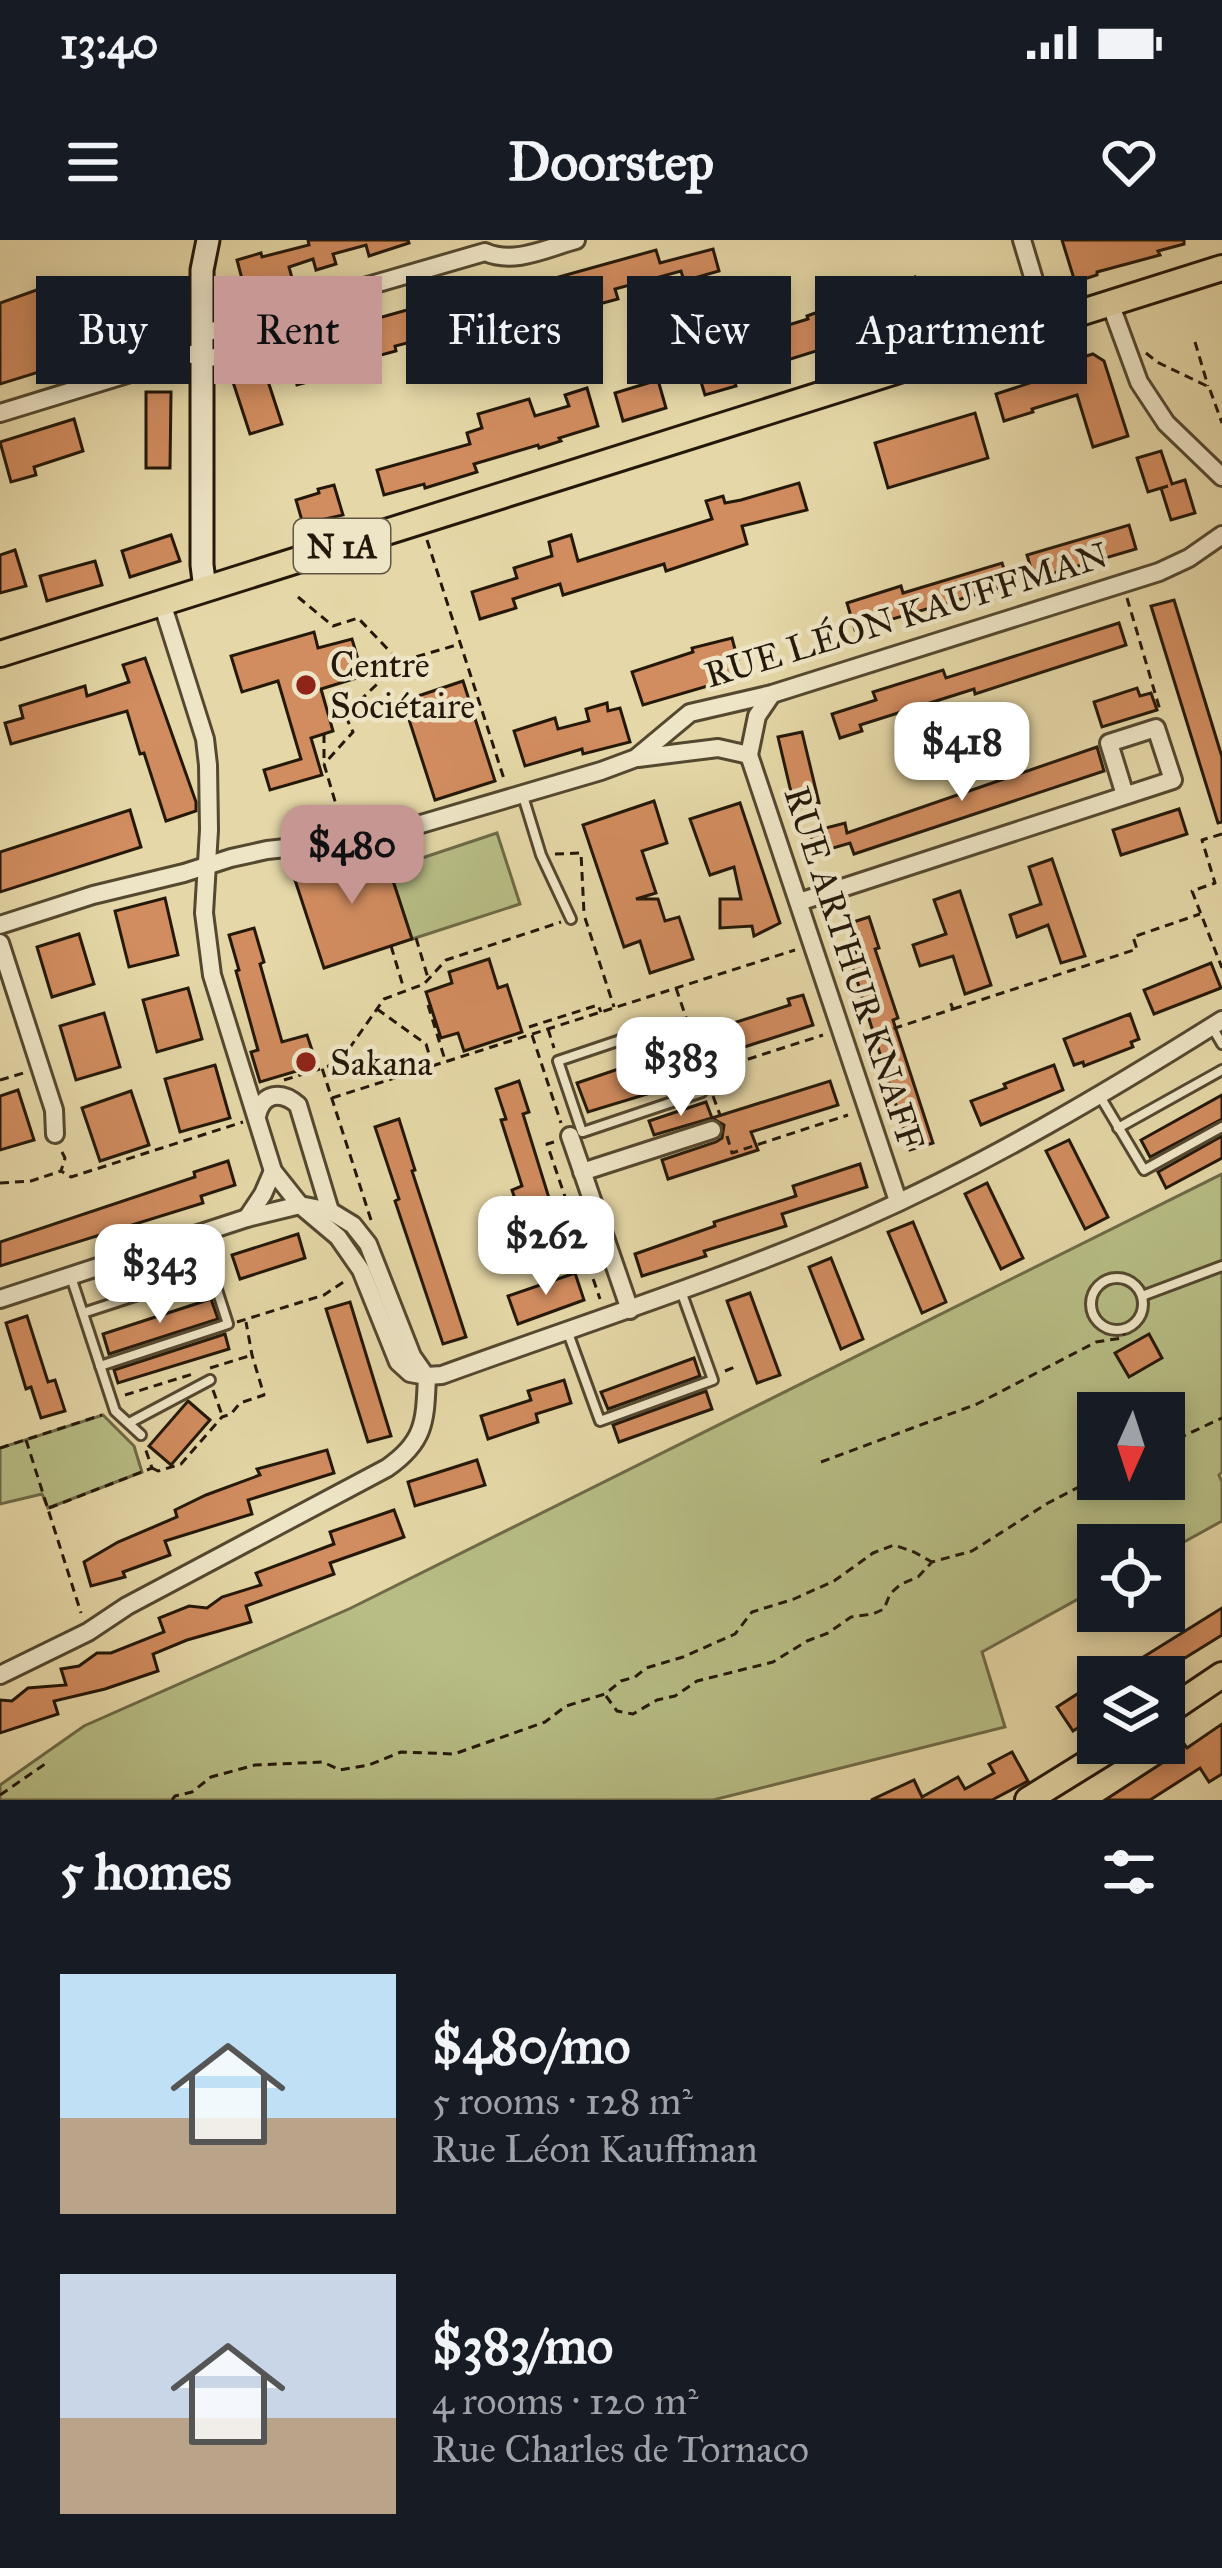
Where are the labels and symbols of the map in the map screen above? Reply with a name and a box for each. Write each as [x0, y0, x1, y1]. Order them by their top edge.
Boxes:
road number: N 1A [294, 519, 390, 573]
street label: RUE LÉON KAUFFMAN [699, 532, 1113, 697]
place label: Centre Sociétaire [330, 643, 475, 728]
marker: Centre Sociétaire [293, 672, 319, 698]
pin: $418 [891, 702, 1033, 804]
street label: RUE ARTHUR KNAFF [774, 781, 934, 1156]
pin: $480 [281, 805, 423, 907]
pin: $383 [610, 1017, 752, 1119]
place label: Sakana [330, 1041, 433, 1085]
marker: Sakana [293, 1049, 319, 1075]
pin: $262 [475, 1196, 617, 1298]
pin: $343 [89, 1224, 231, 1326]
north arrow [1077, 1392, 1185, 1500]

